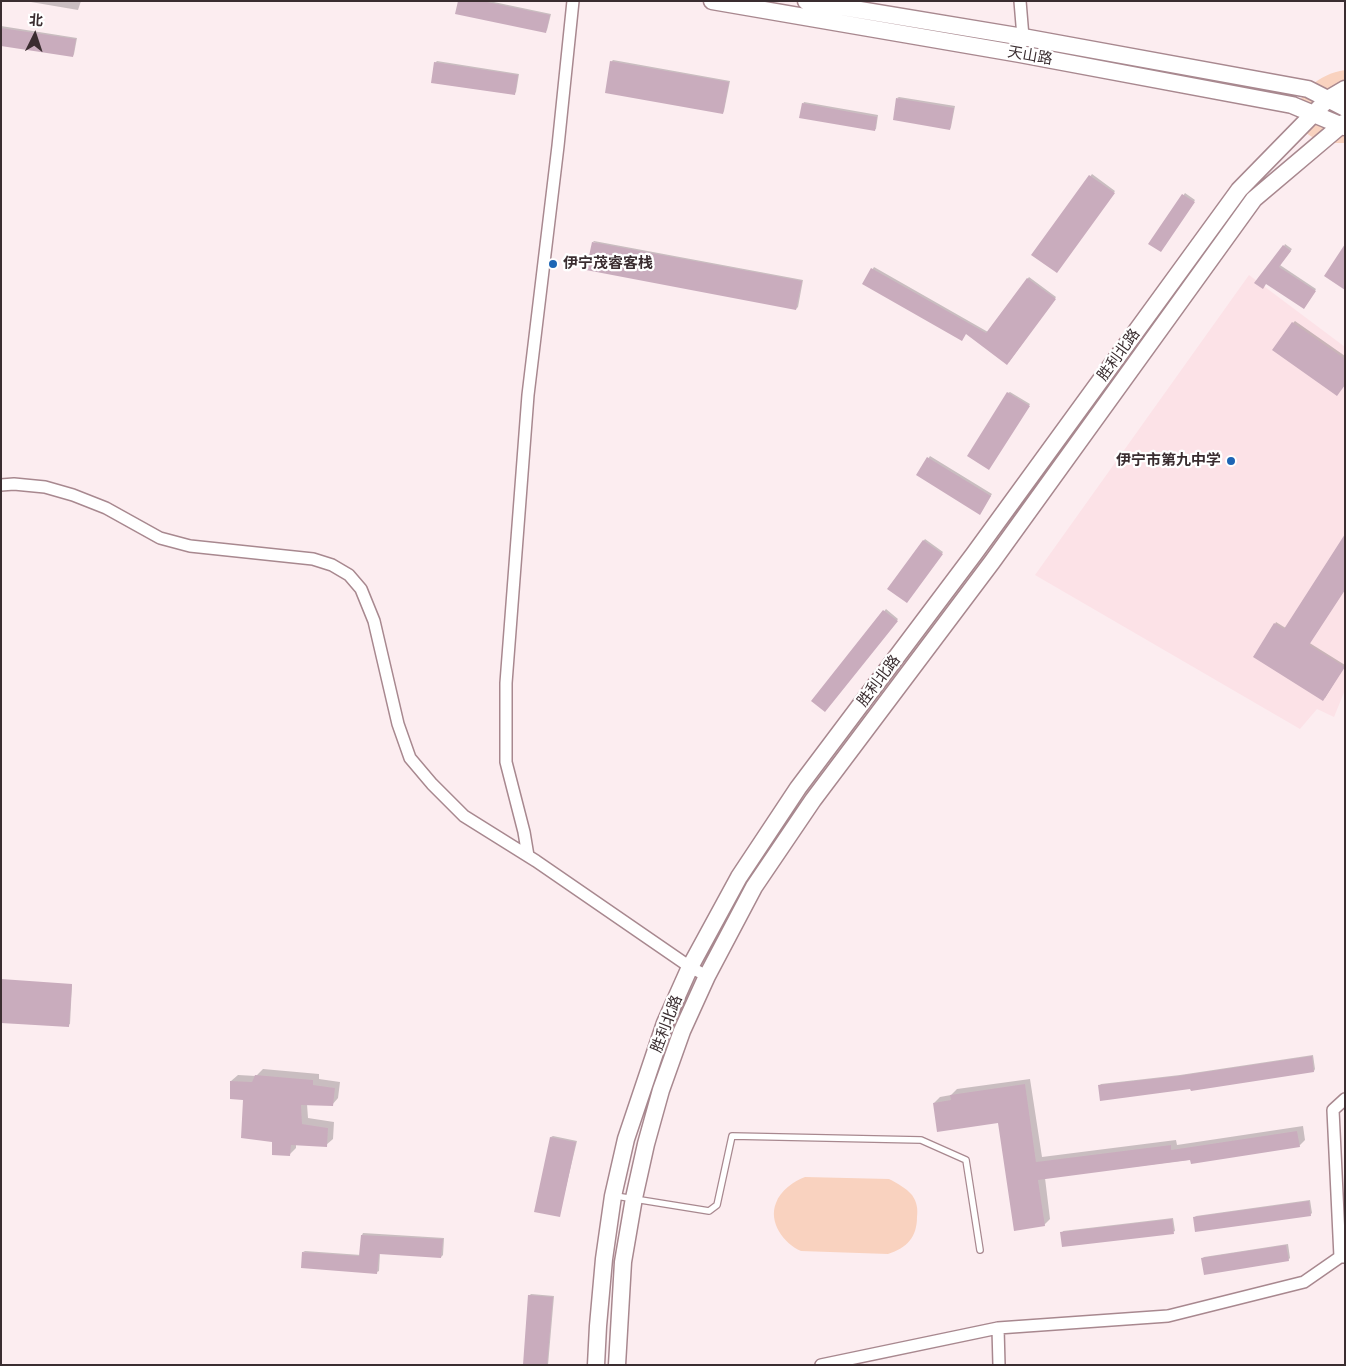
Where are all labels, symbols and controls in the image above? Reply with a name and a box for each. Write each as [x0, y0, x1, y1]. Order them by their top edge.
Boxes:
north arrow [10, 10, 60, 60]
text: 北 [28, 11, 44, 30]
street label: 天山路 [1006, 43, 1054, 69]
place label: 伊宁茂睿客栈 [563, 255, 653, 273]
marker: 伊宁茂睿客栈 [547, 258, 559, 270]
street label: 胜利北路 [1094, 325, 1144, 385]
place label: 伊宁市第九中学 [1116, 452, 1221, 470]
marker: 伊宁市第九中学 [1225, 455, 1237, 467]
street label: 胜利北路 [854, 652, 904, 710]
street label: 胜利北路 [648, 993, 686, 1055]

